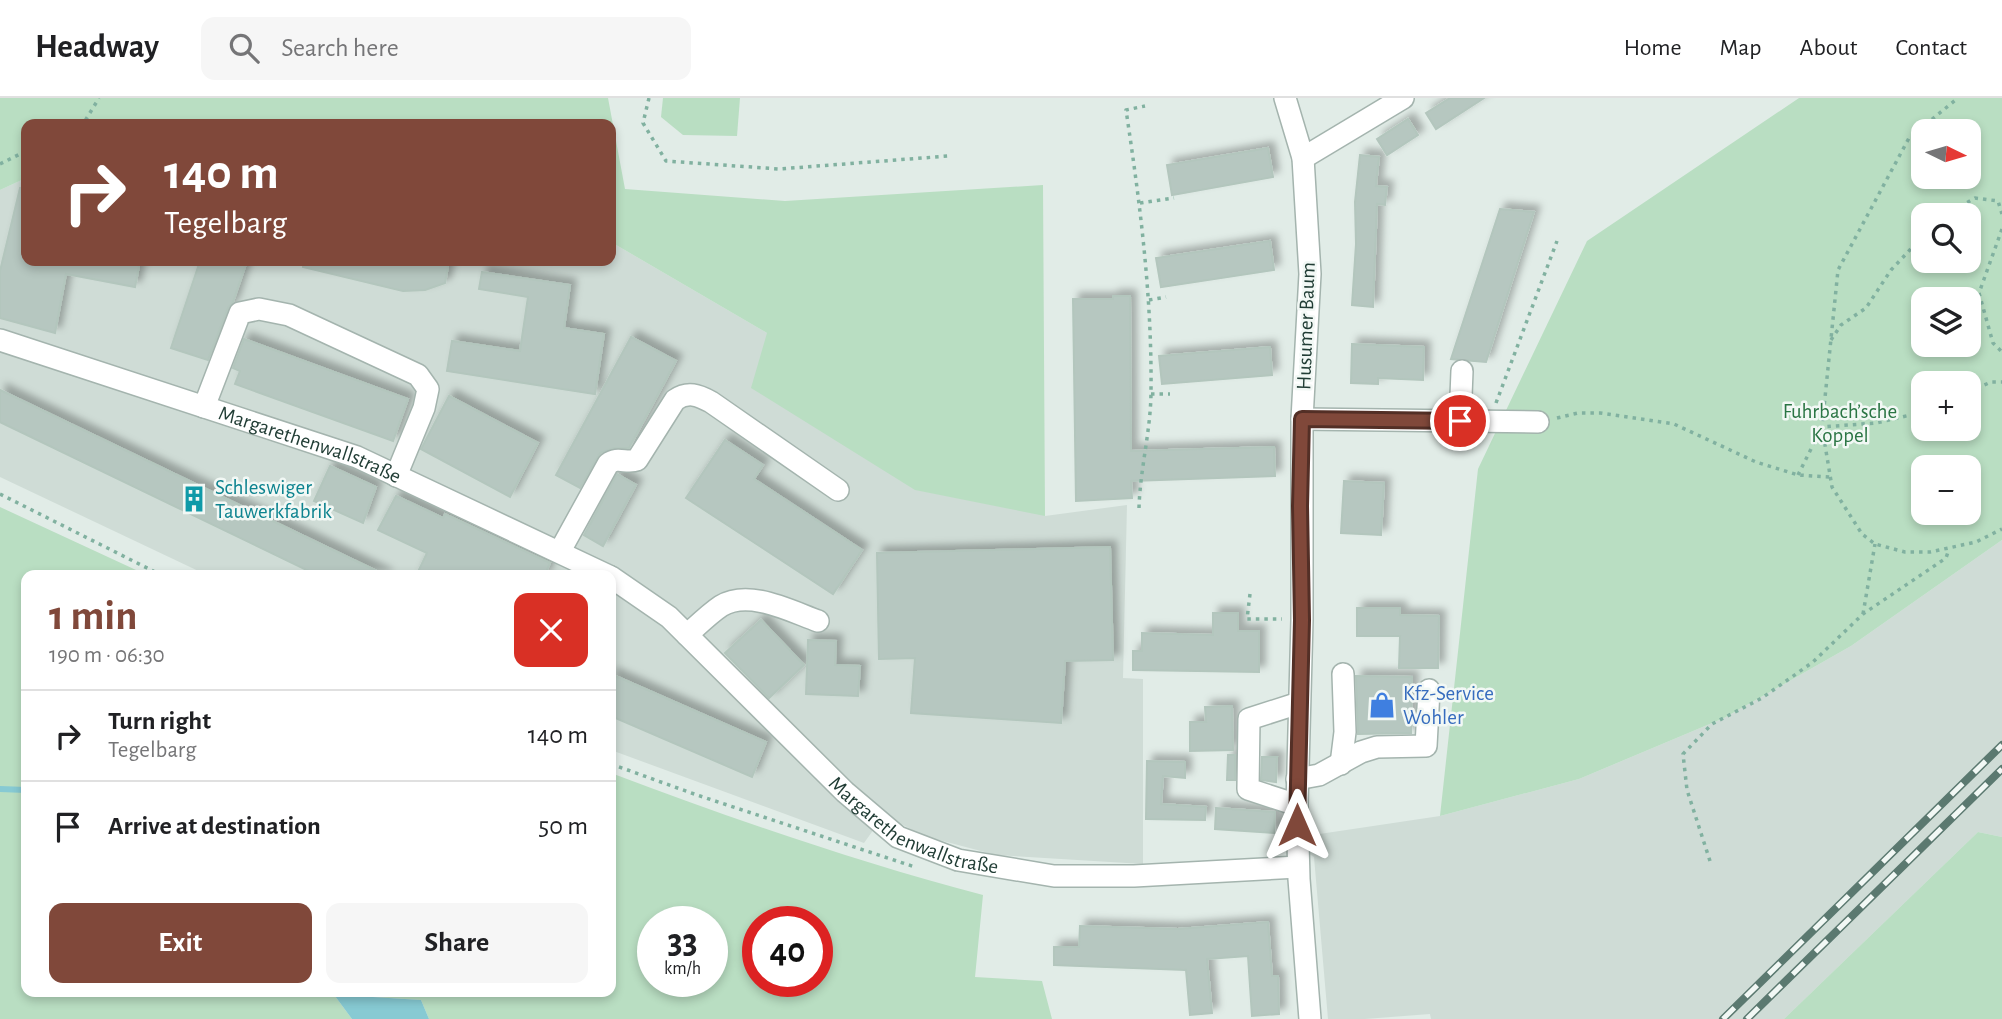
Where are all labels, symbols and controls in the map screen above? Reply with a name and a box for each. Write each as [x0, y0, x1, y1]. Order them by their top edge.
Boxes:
search box [201, 17, 691, 80]
icon: search [225, 29, 263, 67]
text: Headway [35, 31, 159, 64]
text: Search here [281, 35, 399, 61]
text: Home [1624, 36, 1682, 60]
text: Map [1720, 36, 1762, 60]
text: About [1800, 36, 1857, 60]
text: Contact [1895, 36, 1967, 60]
north arrow [1911, 119, 1981, 189]
map controls [1911, 119, 1981, 525]
icon: right [49, 147, 140, 238]
text: 140 m [164, 149, 279, 198]
button: search [1911, 203, 1981, 273]
text: Tegelbarg [164, 207, 287, 239]
street label: Husumer Baum [1293, 262, 1319, 390]
button: layers [1911, 287, 1981, 357]
button: + [1911, 371, 1981, 441]
pin [1430, 391, 1490, 451]
park label: Fuhrbach’sche Koppel [1783, 401, 1897, 446]
street label: Margarethenwallstraße [216, 402, 404, 487]
icon: arrive [1441, 402, 1479, 440]
button: − [1911, 455, 1981, 525]
place label: Schleswiger Tauwerkfabrik [215, 477, 332, 522]
building icon: Schleswiger Tauwerkfabrik [179, 484, 209, 514]
button: close [514, 593, 588, 667]
text: 1 min [49, 595, 138, 637]
text: 190 m · 06:30 [49, 644, 165, 667]
place label: Kfz-Service Wohler [1403, 683, 1494, 728]
shop icon: Kfz-Service Wohler [1367, 690, 1397, 720]
text: Turn right [108, 708, 211, 734]
icon: right [49, 717, 87, 755]
text: 140 m [528, 722, 588, 748]
text: Tegelbarg [108, 739, 196, 762]
street label: Margarethenwallstraße [825, 772, 1000, 877]
position arrow [1260, 788, 1334, 862]
icon: arrive [49, 808, 87, 846]
text: Arrive at destination [108, 813, 321, 839]
text: 50 m [538, 813, 588, 839]
button: Exit [49, 903, 312, 983]
button: Share [326, 903, 588, 983]
speed limit sign: 40 [742, 906, 833, 997]
text: 33 [667, 925, 698, 960]
text: km/h [664, 960, 701, 978]

